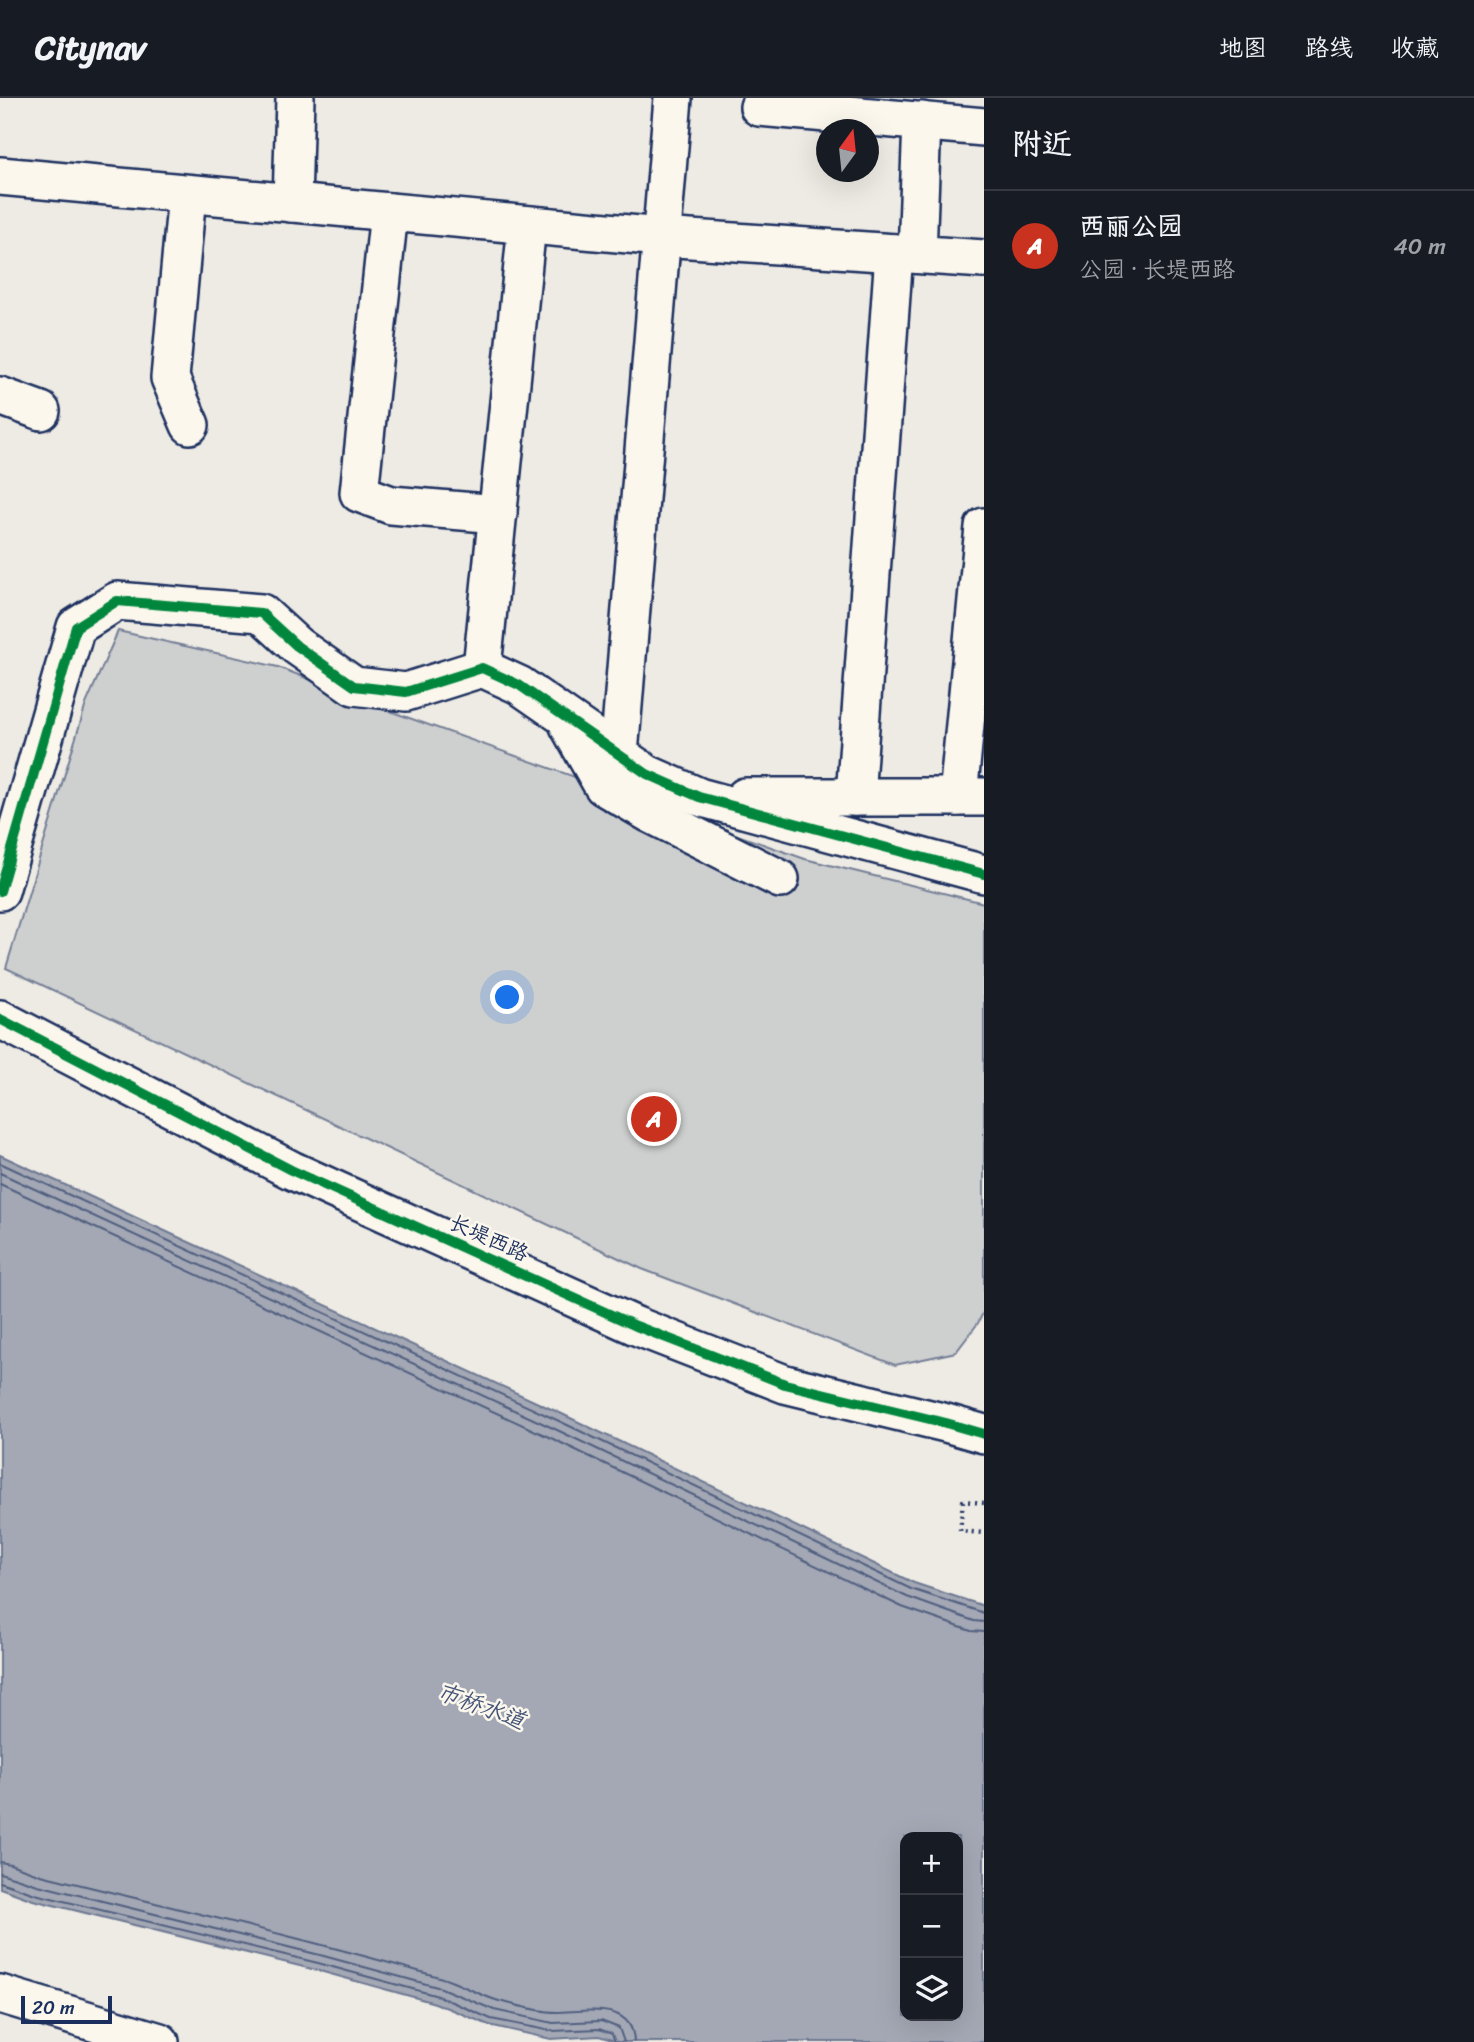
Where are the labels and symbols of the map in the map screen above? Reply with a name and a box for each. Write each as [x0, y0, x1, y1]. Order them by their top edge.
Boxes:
north arrow [816, 119, 879, 182]
your location [490, 980, 524, 1014]
pin: A [631, 1093, 677, 1145]
street label: 长堤西路 [443, 1204, 535, 1272]
water label: 市桥水道 [431, 1671, 533, 1742]
scale bar [21, 1993, 112, 2025]

